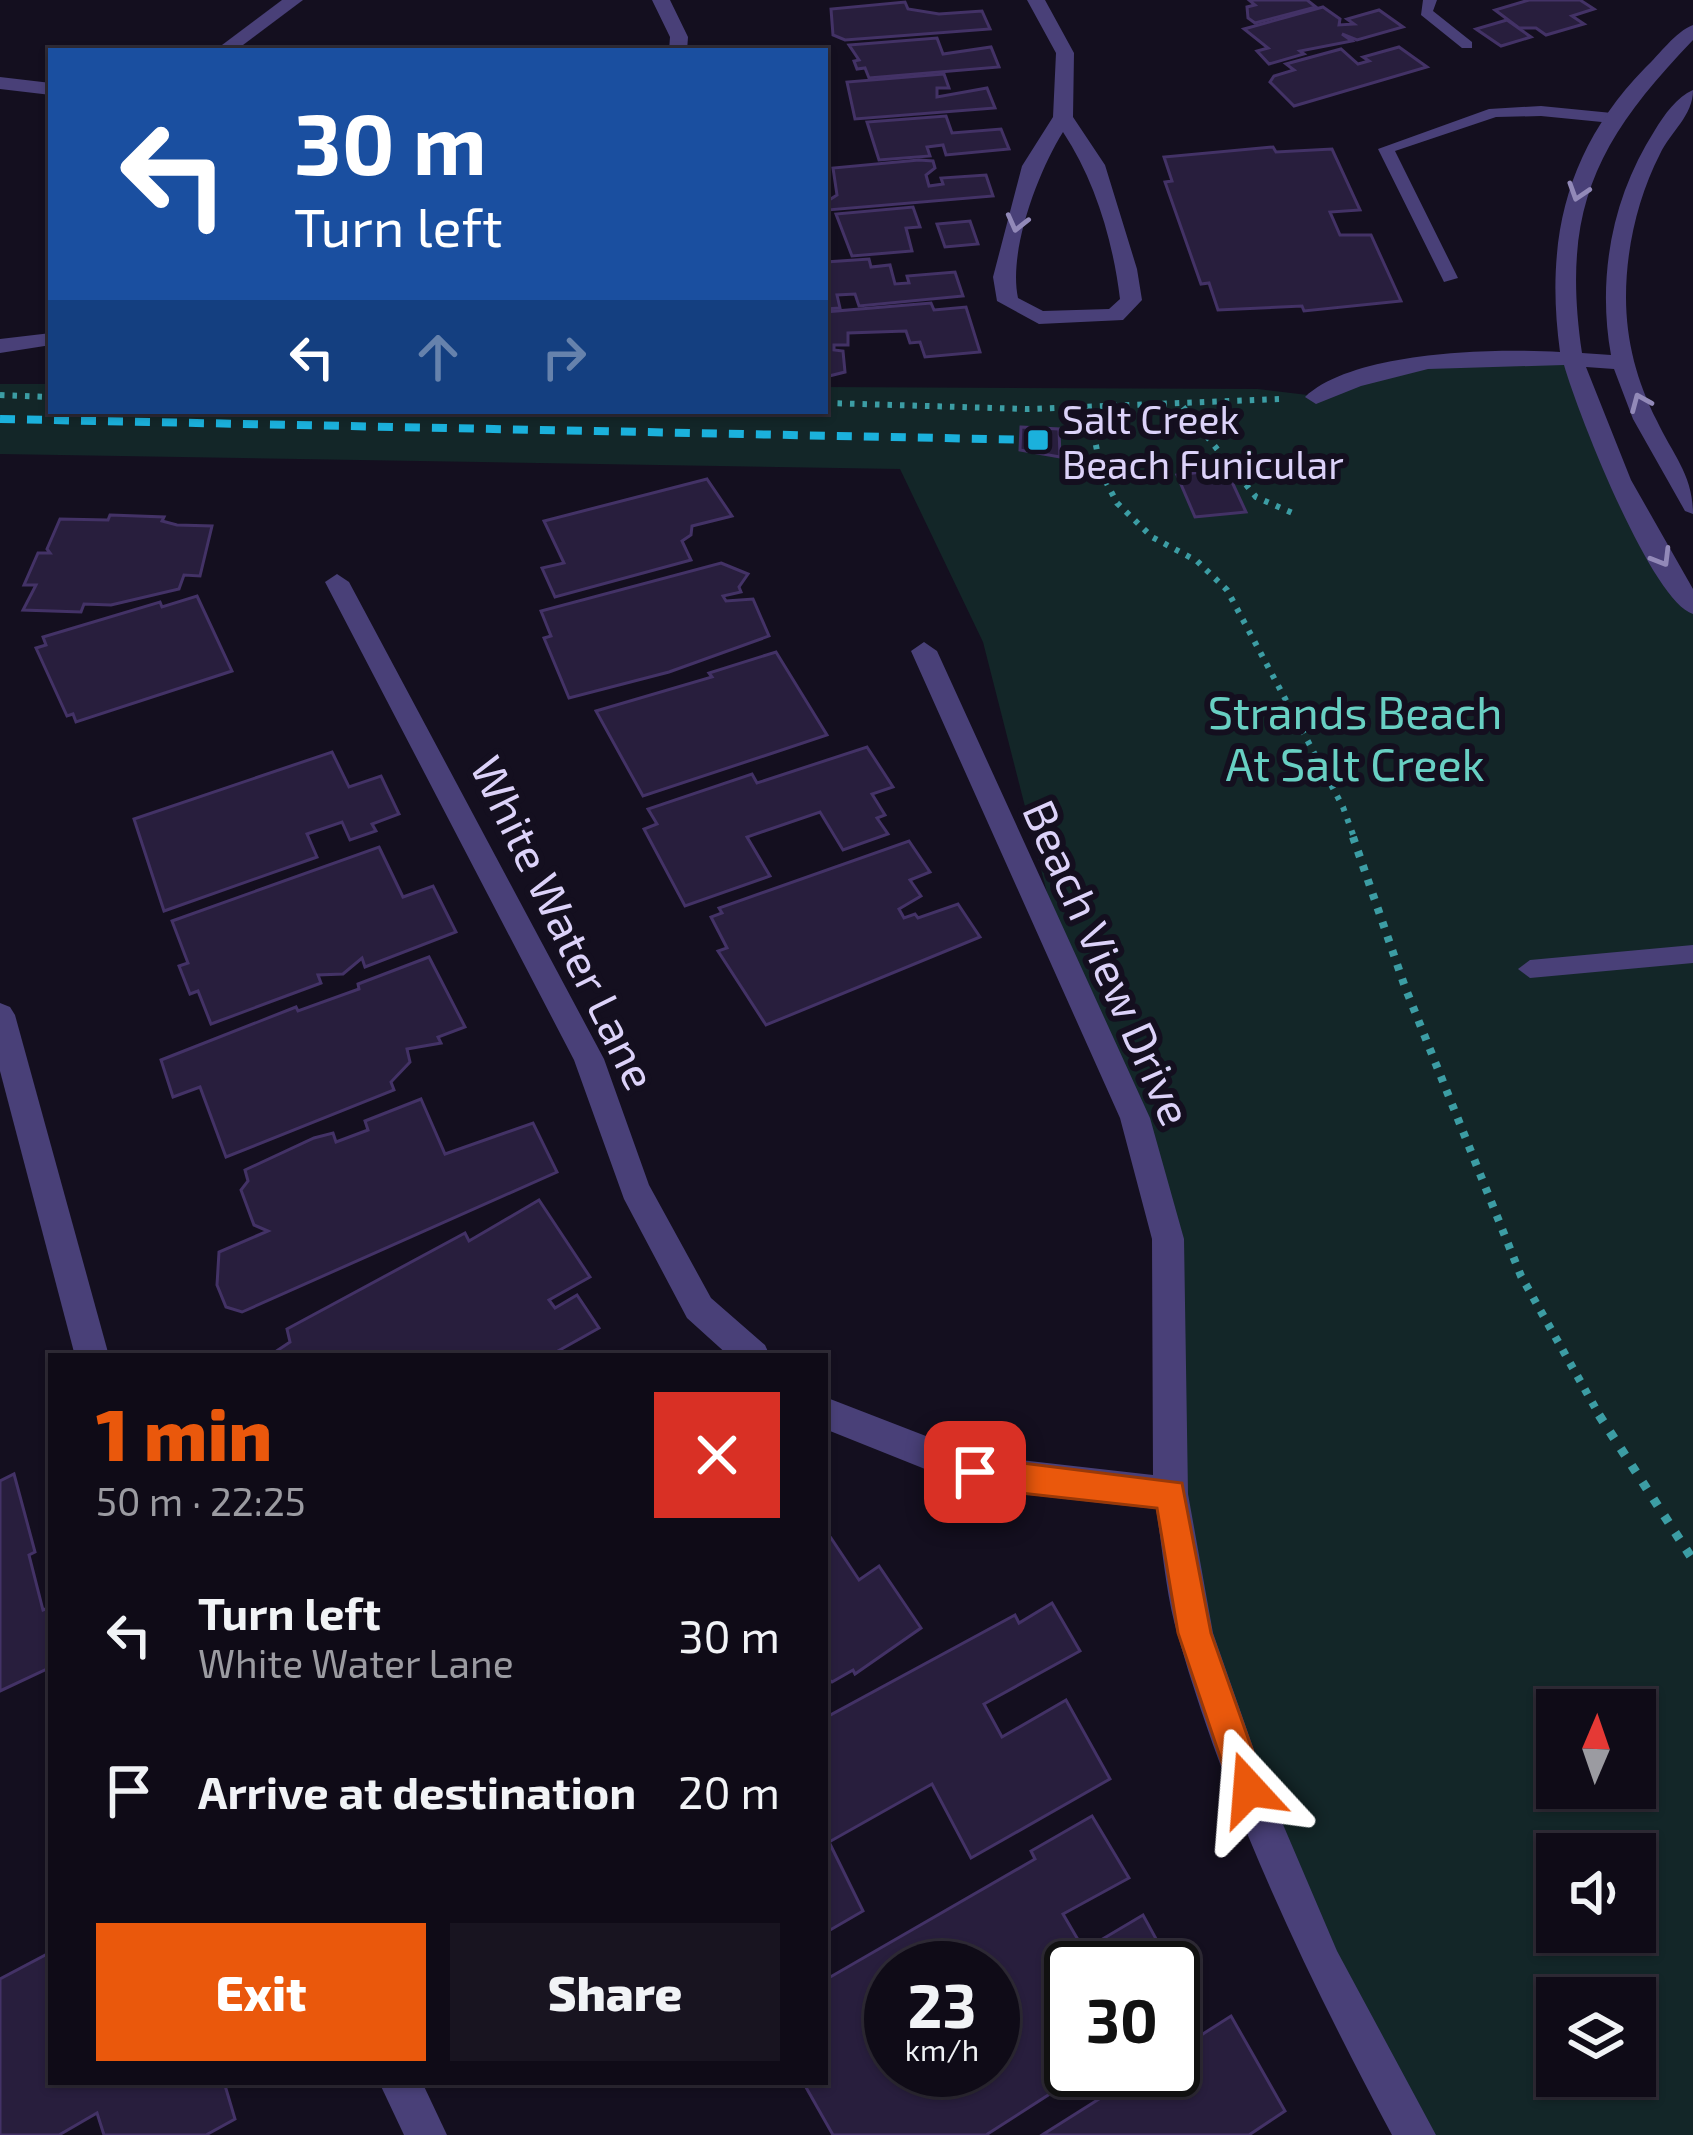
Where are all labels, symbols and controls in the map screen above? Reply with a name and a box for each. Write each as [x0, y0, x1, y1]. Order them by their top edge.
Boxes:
text: 30 m [294, 91, 487, 192]
icon: left [96, 96, 252, 252]
one-way arrow [1568, 180, 1592, 201]
text: Turn left [294, 193, 503, 258]
one-way arrow [1006, 213, 1031, 233]
icon: left [279, 324, 345, 390]
icon: ahead [405, 324, 471, 390]
icon: right [531, 324, 597, 390]
one-way arrow [1630, 393, 1654, 414]
place label: Salt Creek Beach Funicular [1062, 395, 1344, 487]
marker: Salt Creek Beach Funicular [1025, 427, 1051, 453]
one-way arrow [1648, 545, 1670, 567]
park label: Strands Beach At Salt Creek [1208, 684, 1502, 790]
street label: White Water Lane [461, 747, 669, 1097]
street label: Beach View Drive [1013, 791, 1205, 1133]
text: 1 min [96, 1389, 272, 1475]
button: close [654, 1392, 780, 1518]
pin [924, 1421, 1026, 1523]
icon: arrive [942, 1439, 1008, 1505]
text: 50 m · 22:25 [96, 1477, 306, 1524]
text: Turn left [198, 1585, 381, 1639]
icon: left [96, 1602, 162, 1668]
text: 30 m [678, 1608, 780, 1662]
text: White Water Lane [198, 1639, 514, 1686]
north arrow [1536, 1689, 1656, 1809]
map controls [1536, 1689, 1656, 2097]
position arrow [1186, 1726, 1312, 1852]
icon: arrive [96, 1758, 162, 1824]
text: Arrive at destination [198, 1764, 636, 1818]
text: 20 m [678, 1764, 780, 1818]
button: sound [1536, 1833, 1656, 1953]
button: Exit [96, 1923, 426, 2061]
button: Share [450, 1923, 780, 2061]
speed limit sign: 30 [1044, 1941, 1200, 2097]
text: 23 [908, 1968, 976, 2040]
button: layers [1536, 1977, 1656, 2097]
text: km/h [905, 2031, 979, 2067]

